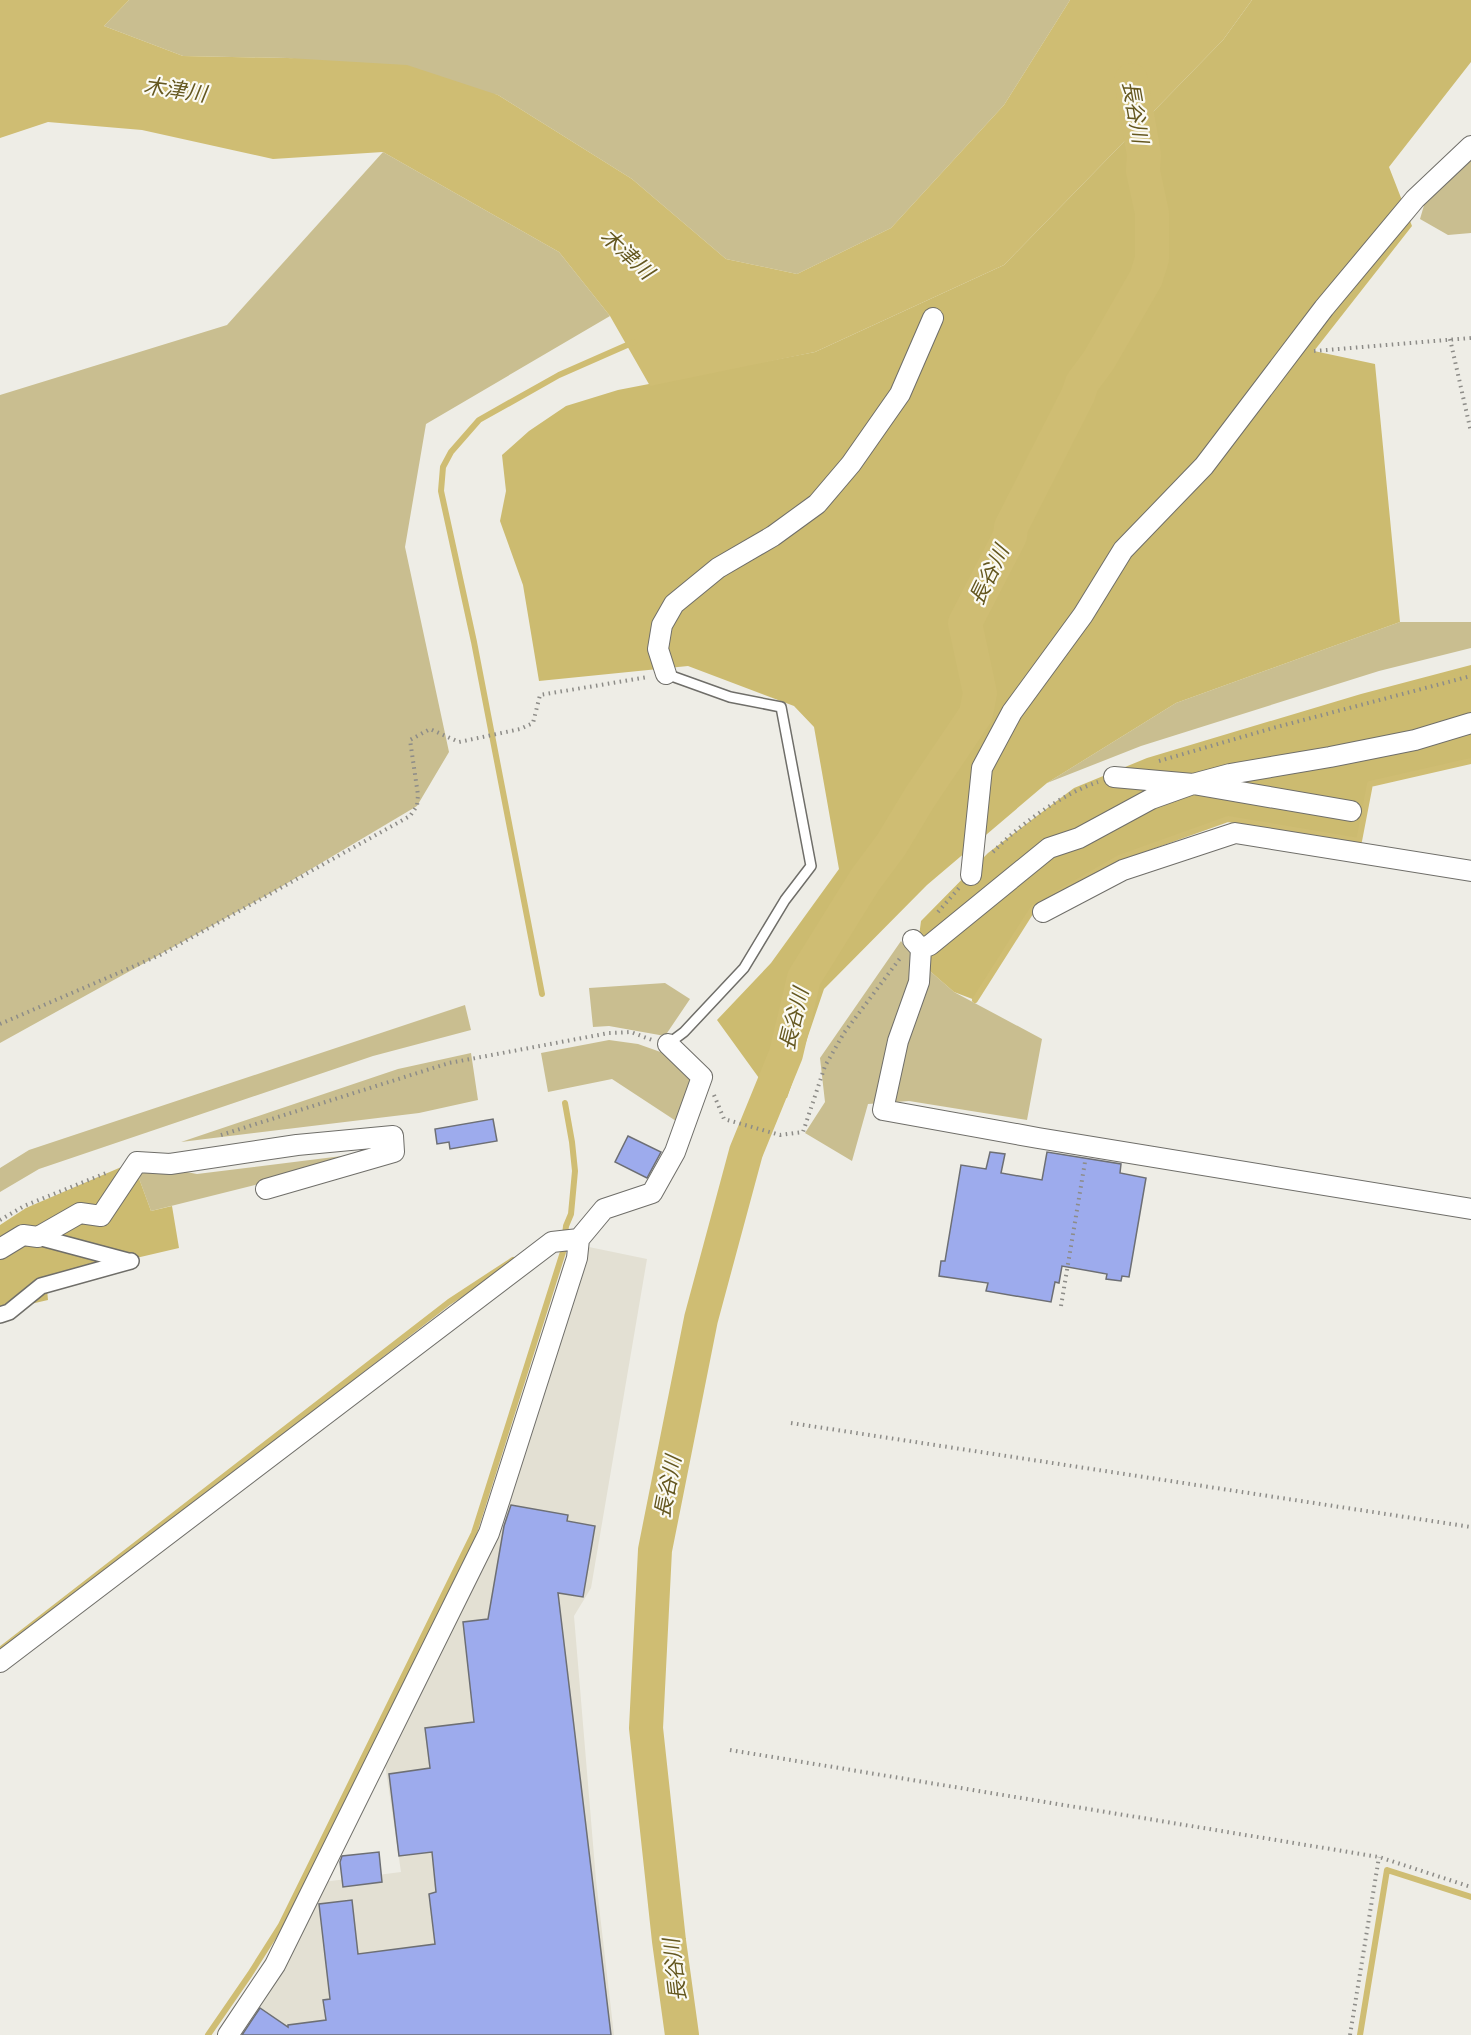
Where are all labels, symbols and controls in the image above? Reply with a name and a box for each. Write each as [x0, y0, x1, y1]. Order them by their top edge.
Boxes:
water label: 木津川 [142, 74, 210, 108]
water label: 長谷川 [1117, 79, 1153, 147]
water label: 木津川 [595, 224, 660, 286]
water label: 長谷川 [964, 540, 1015, 609]
water label: 長谷川 [775, 984, 815, 1053]
water label: 長谷川 [650, 1452, 687, 1520]
water label: 長谷川 [659, 1935, 692, 2003]

